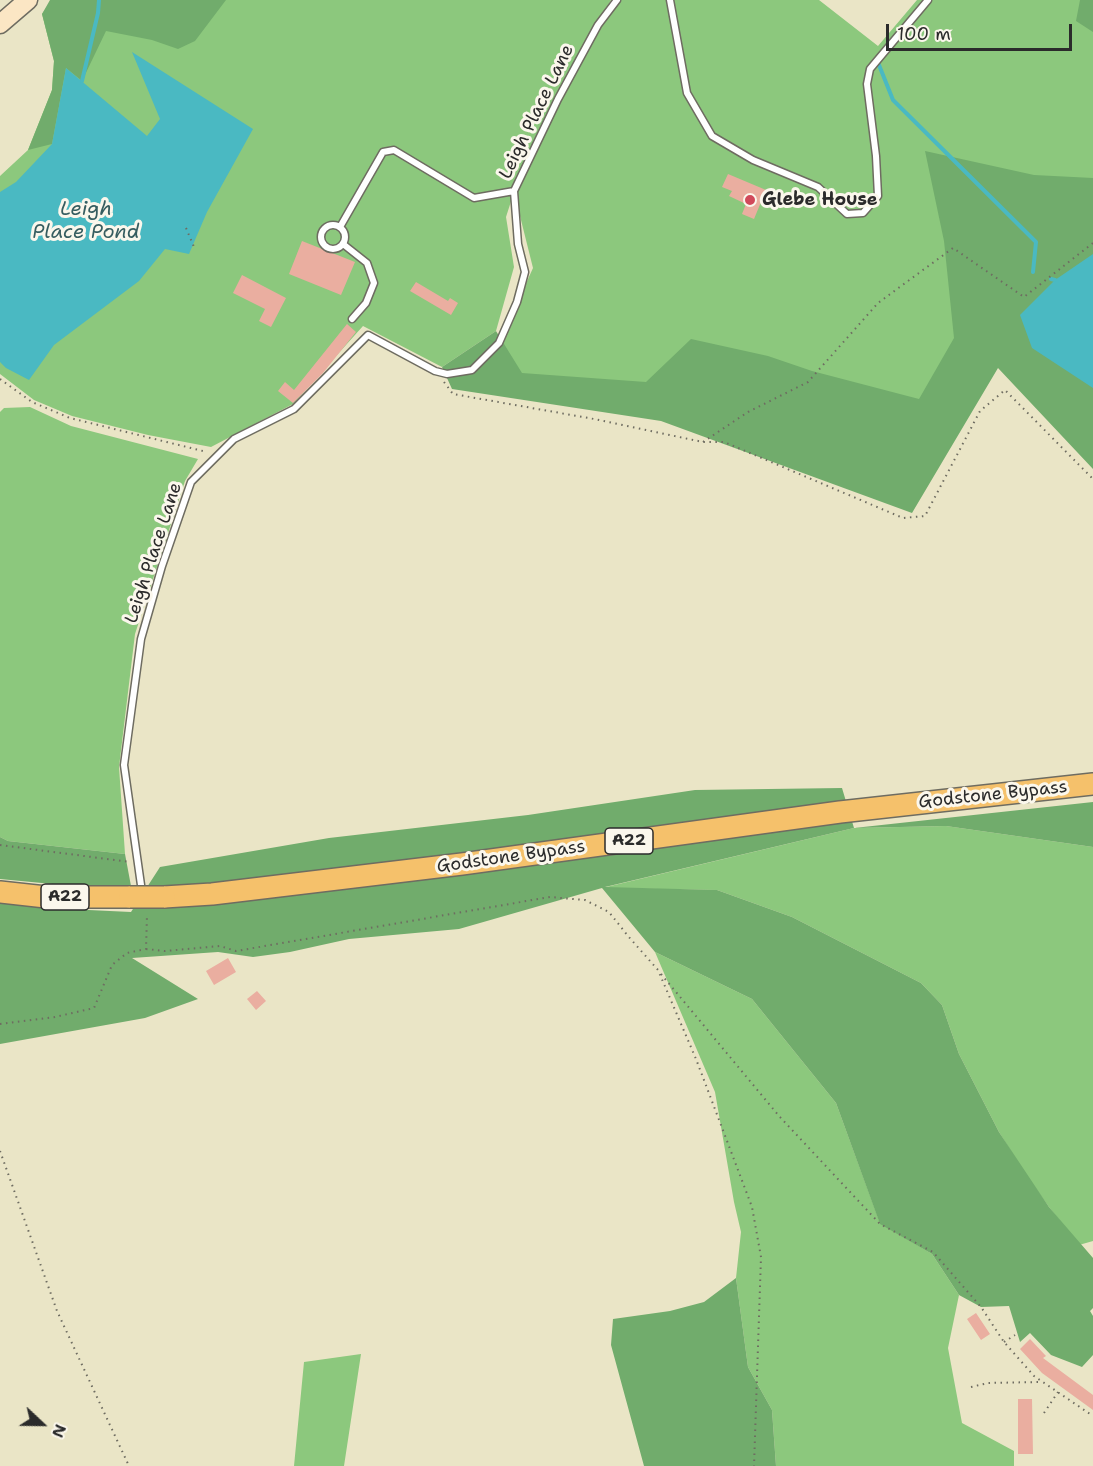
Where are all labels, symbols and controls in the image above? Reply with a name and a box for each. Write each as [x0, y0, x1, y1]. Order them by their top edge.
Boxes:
scale bar [889, 12, 1075, 50]
text: 100 m [897, 22, 951, 46]
street label: Leigh Place Lane [495, 41, 579, 183]
place label: Glebe House [762, 189, 878, 211]
marker: Glebe House [743, 193, 757, 207]
water label: Leigh Place Pond [32, 198, 140, 245]
street label: Leigh Place Lane [121, 480, 187, 626]
street label: Godstone Bypass [917, 776, 1069, 814]
road number: A22 [605, 828, 653, 854]
street label: Godstone Bypass [435, 836, 587, 878]
road number: A22 [41, 884, 89, 910]
north arrow [12, 1394, 72, 1454]
text: N [47, 1421, 71, 1441]

